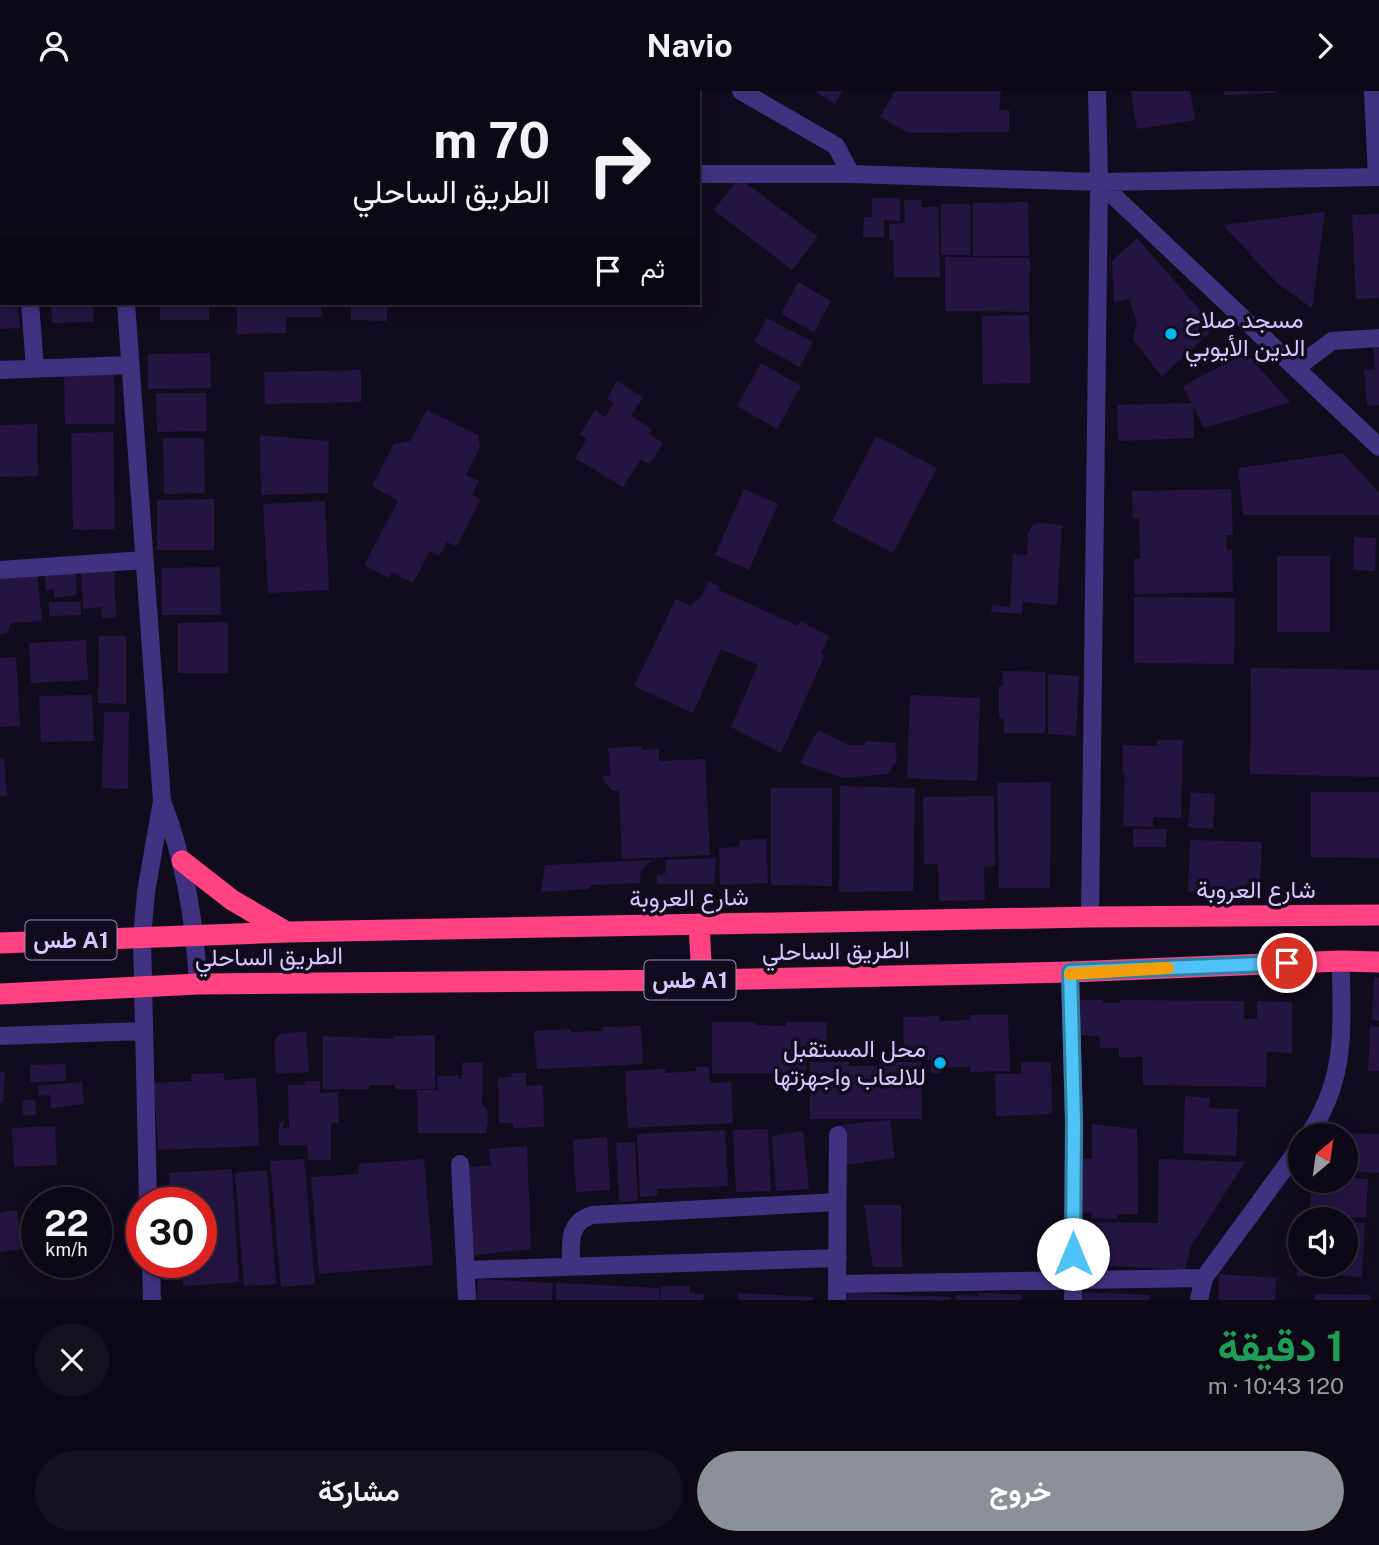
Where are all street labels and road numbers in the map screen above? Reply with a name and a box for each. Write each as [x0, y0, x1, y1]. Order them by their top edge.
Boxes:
street label: شارع العروبة [1196, 875, 1316, 906]
street label: شارع العروبة [629, 882, 749, 915]
road number: طس A1 [25, 921, 116, 960]
street label: الطريق الساحلي [762, 935, 910, 971]
street label: الطريق الساحلي [195, 941, 343, 977]
road number: طس A1 [644, 961, 736, 999]

